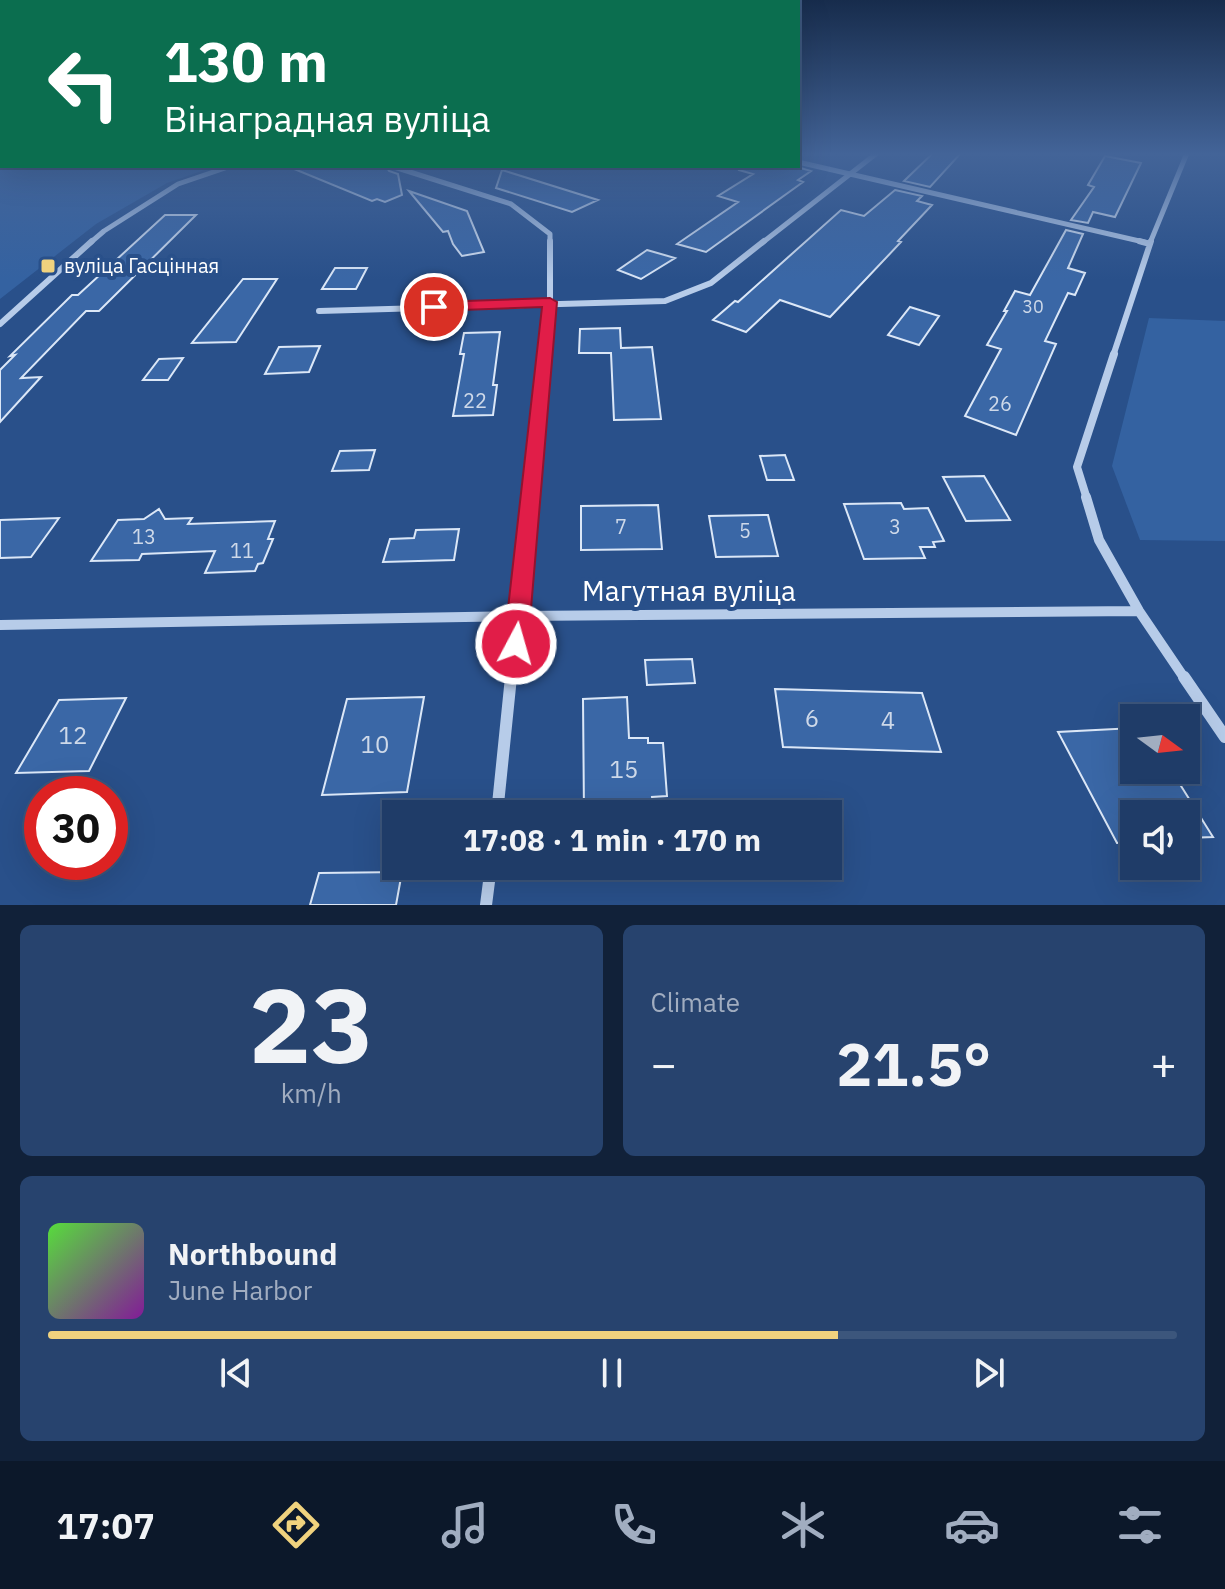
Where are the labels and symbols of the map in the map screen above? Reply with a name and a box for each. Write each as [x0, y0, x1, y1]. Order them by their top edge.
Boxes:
place label: вуліца Гасцінная [64, 252, 219, 279]
marker: вуліца Гасцінная [39, 257, 57, 275]
pin [400, 273, 468, 341]
house number: 30 [1022, 295, 1044, 318]
house number: 22 [463, 387, 487, 414]
house number: 26 [988, 390, 1012, 417]
house number: 7 [615, 513, 627, 540]
house number: 3 [889, 513, 901, 540]
house number: 5 [739, 517, 751, 544]
house number: 13 [132, 523, 156, 550]
house number: 11 [230, 537, 254, 564]
street label: Магутная вуліца [582, 572, 796, 609]
position arrow [474, 602, 558, 686]
house number: 6 [805, 702, 819, 734]
house number: 4 [881, 704, 895, 736]
north arrow [1120, 704, 1200, 784]
house number: 12 [59, 719, 87, 751]
house number: 10 [361, 728, 389, 760]
house number: 15 [610, 753, 638, 785]
speed limit sign: 30 [24, 776, 128, 880]

